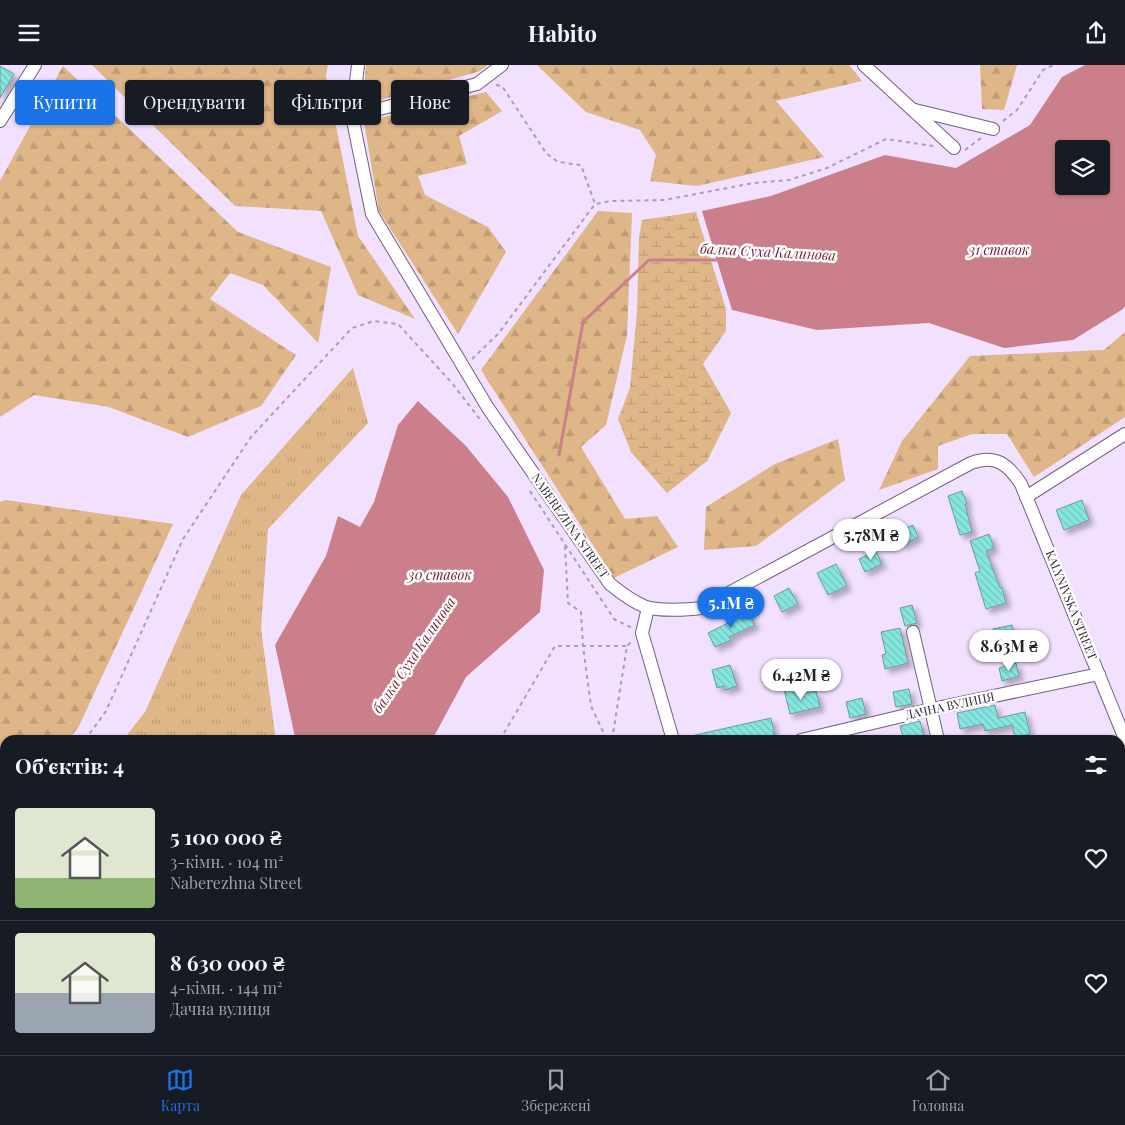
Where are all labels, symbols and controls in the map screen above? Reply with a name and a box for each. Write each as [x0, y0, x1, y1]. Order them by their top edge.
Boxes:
text: Habito [528, 18, 597, 48]
icon: menu [15, 19, 43, 47]
icon: share [1082, 19, 1110, 47]
chip: Купити [15, 80, 115, 125]
chip: Орендувати [125, 80, 264, 125]
chip: Фільтри [274, 80, 381, 125]
chip: Нове [391, 80, 469, 125]
map controls [1055, 140, 1110, 195]
button: layers [1055, 140, 1110, 195]
water label: балка Суха Калинова [700, 238, 836, 265]
water label: 31 ставок [966, 240, 1030, 259]
street label: NABEREZHNA STREET [529, 470, 613, 581]
pin: 5.78M ₴ [825, 519, 917, 561]
text: 5.78M ₴ [843, 524, 899, 545]
street label: KALYNIVSKA STREET [1043, 547, 1101, 662]
water label: 30 ставок [406, 565, 472, 584]
pin: 5.1M ₴ [690, 587, 772, 629]
text: 5.1M ₴ [708, 592, 754, 613]
water label: балка Суха Калинова [368, 593, 459, 716]
pin: 8.63M ₴ [963, 629, 1055, 672]
text: 8.63M ₴ [980, 635, 1038, 656]
pin: 6.42M ₴ [755, 659, 847, 701]
text: 6.42M ₴ [772, 664, 830, 685]
street label: ДАЧНА ВУЛИЦЯ [904, 688, 996, 722]
text: Об’єктів: 4 [15, 751, 124, 779]
icon: filters [1082, 751, 1110, 779]
text: 5 100 000 ₴ [170, 822, 281, 850]
icon: home [55, 828, 115, 888]
icon: heart [1082, 844, 1110, 872]
text: 3-кімн. · 104 m² [170, 851, 283, 872]
text: Naberezhna Street [170, 872, 302, 893]
text: 8 630 000 ₴ [170, 948, 284, 976]
icon: home [55, 953, 115, 1013]
icon: heart [1082, 969, 1110, 997]
text: 4-кімн. · 144 m² [170, 977, 282, 998]
text: Дачна вулиця [170, 998, 271, 1019]
tab: Карта [161, 1066, 200, 1115]
tab: Збережені [522, 1066, 591, 1115]
tab: Головна [912, 1066, 964, 1115]

